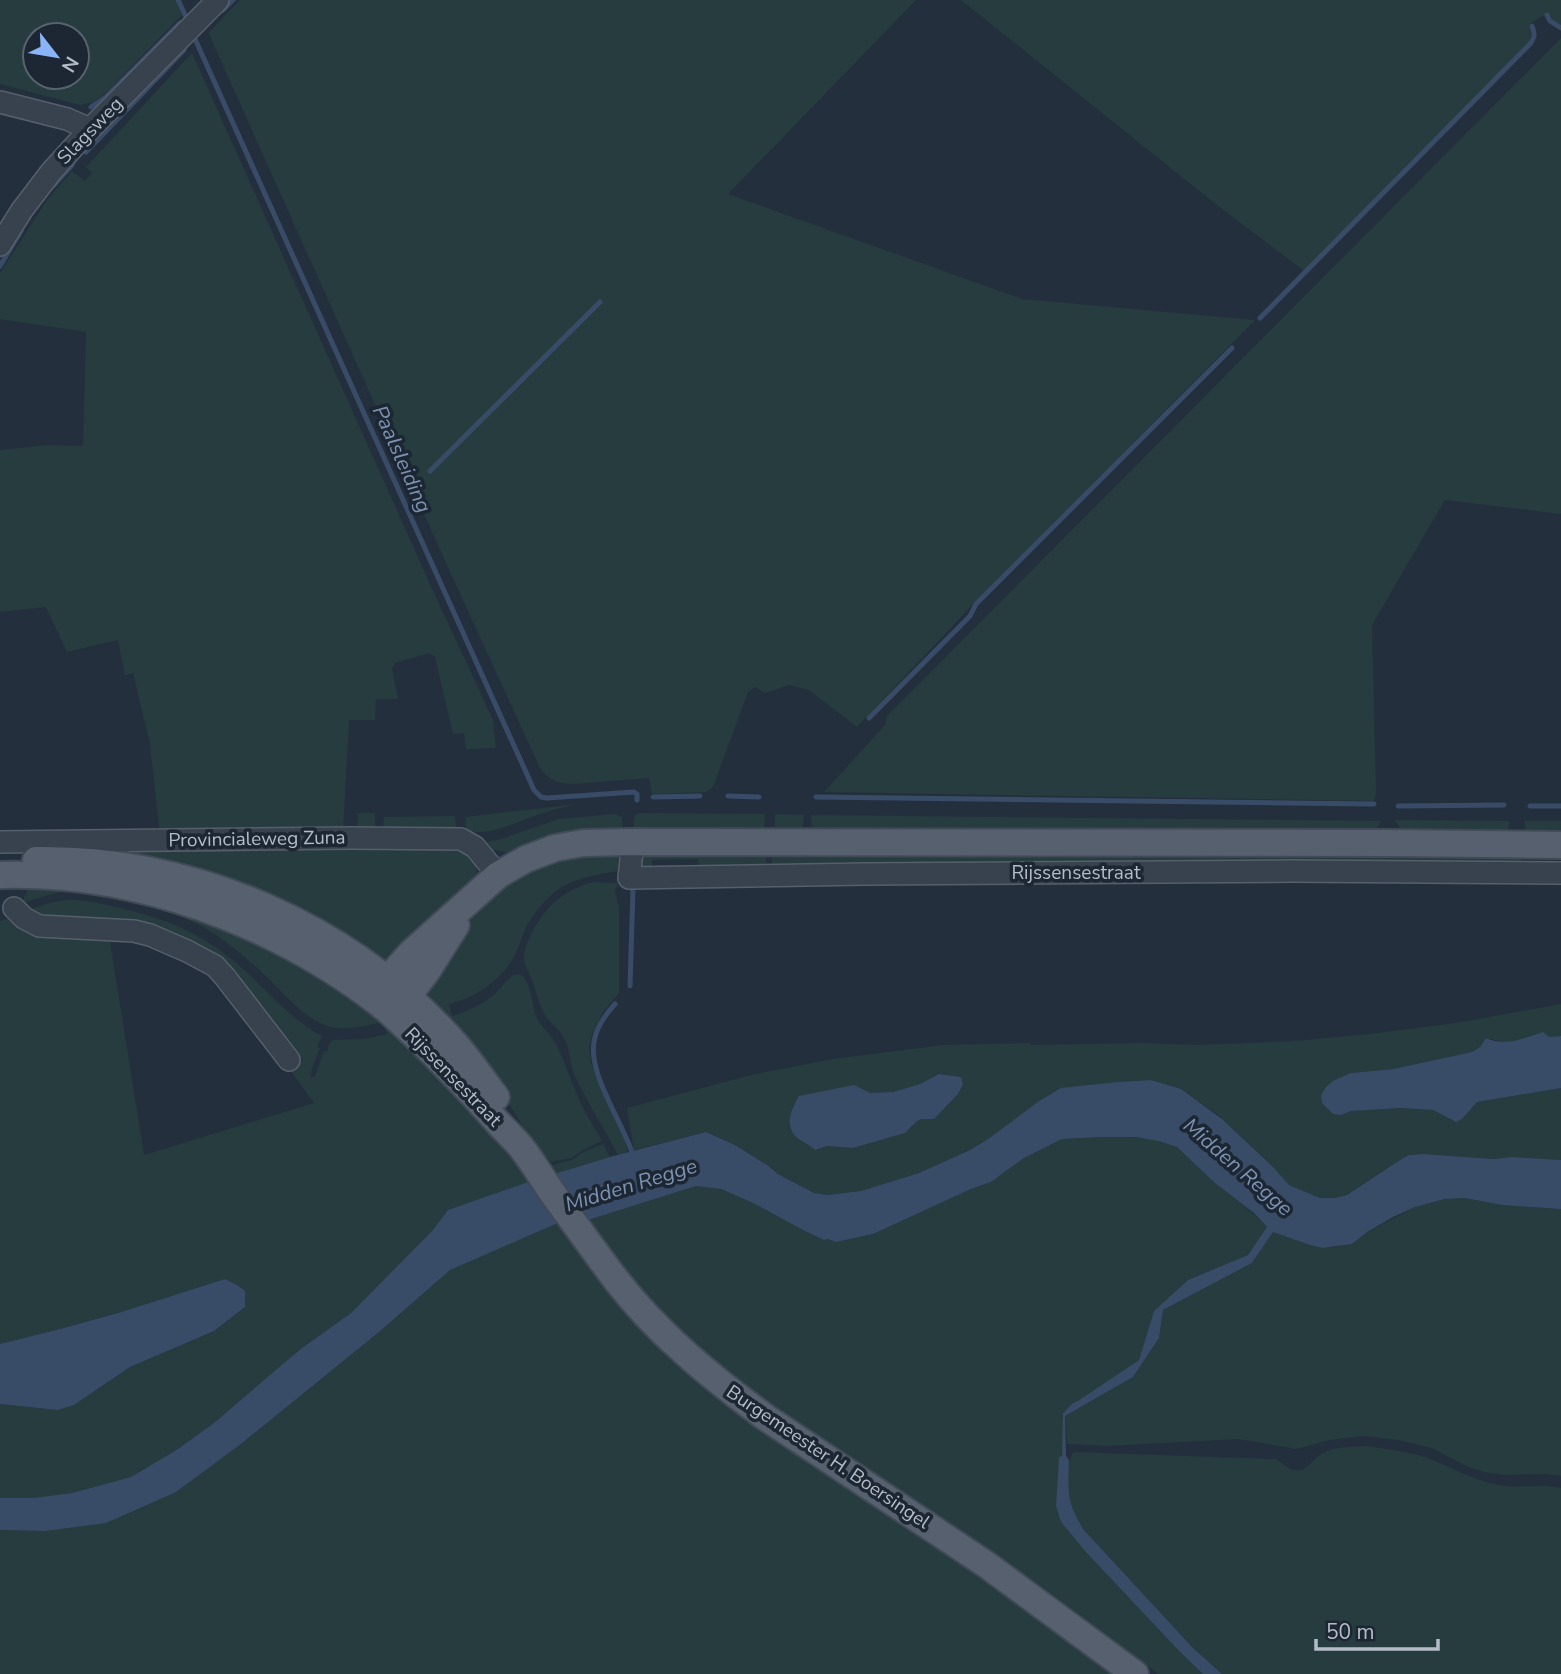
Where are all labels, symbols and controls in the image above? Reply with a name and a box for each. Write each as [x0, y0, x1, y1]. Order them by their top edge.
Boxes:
north arrow [21, 21, 91, 91]
text: N [55, 51, 85, 77]
street label: Slagsweg [51, 92, 129, 170]
water label: Paalsleiding [366, 401, 438, 517]
street label: Provincialeweg Zuna [168, 824, 346, 854]
street label: Rijssensestraat [1011, 860, 1141, 886]
street label: Rijssensestraat [399, 1021, 507, 1133]
water label: Midden Regge [1177, 1112, 1299, 1222]
water label: Midden Regge [562, 1152, 700, 1218]
street label: Burgemeester H. Boersingel [721, 1379, 935, 1535]
scale bar [1316, 1608, 1438, 1652]
text: 50 m [1326, 1618, 1375, 1646]

